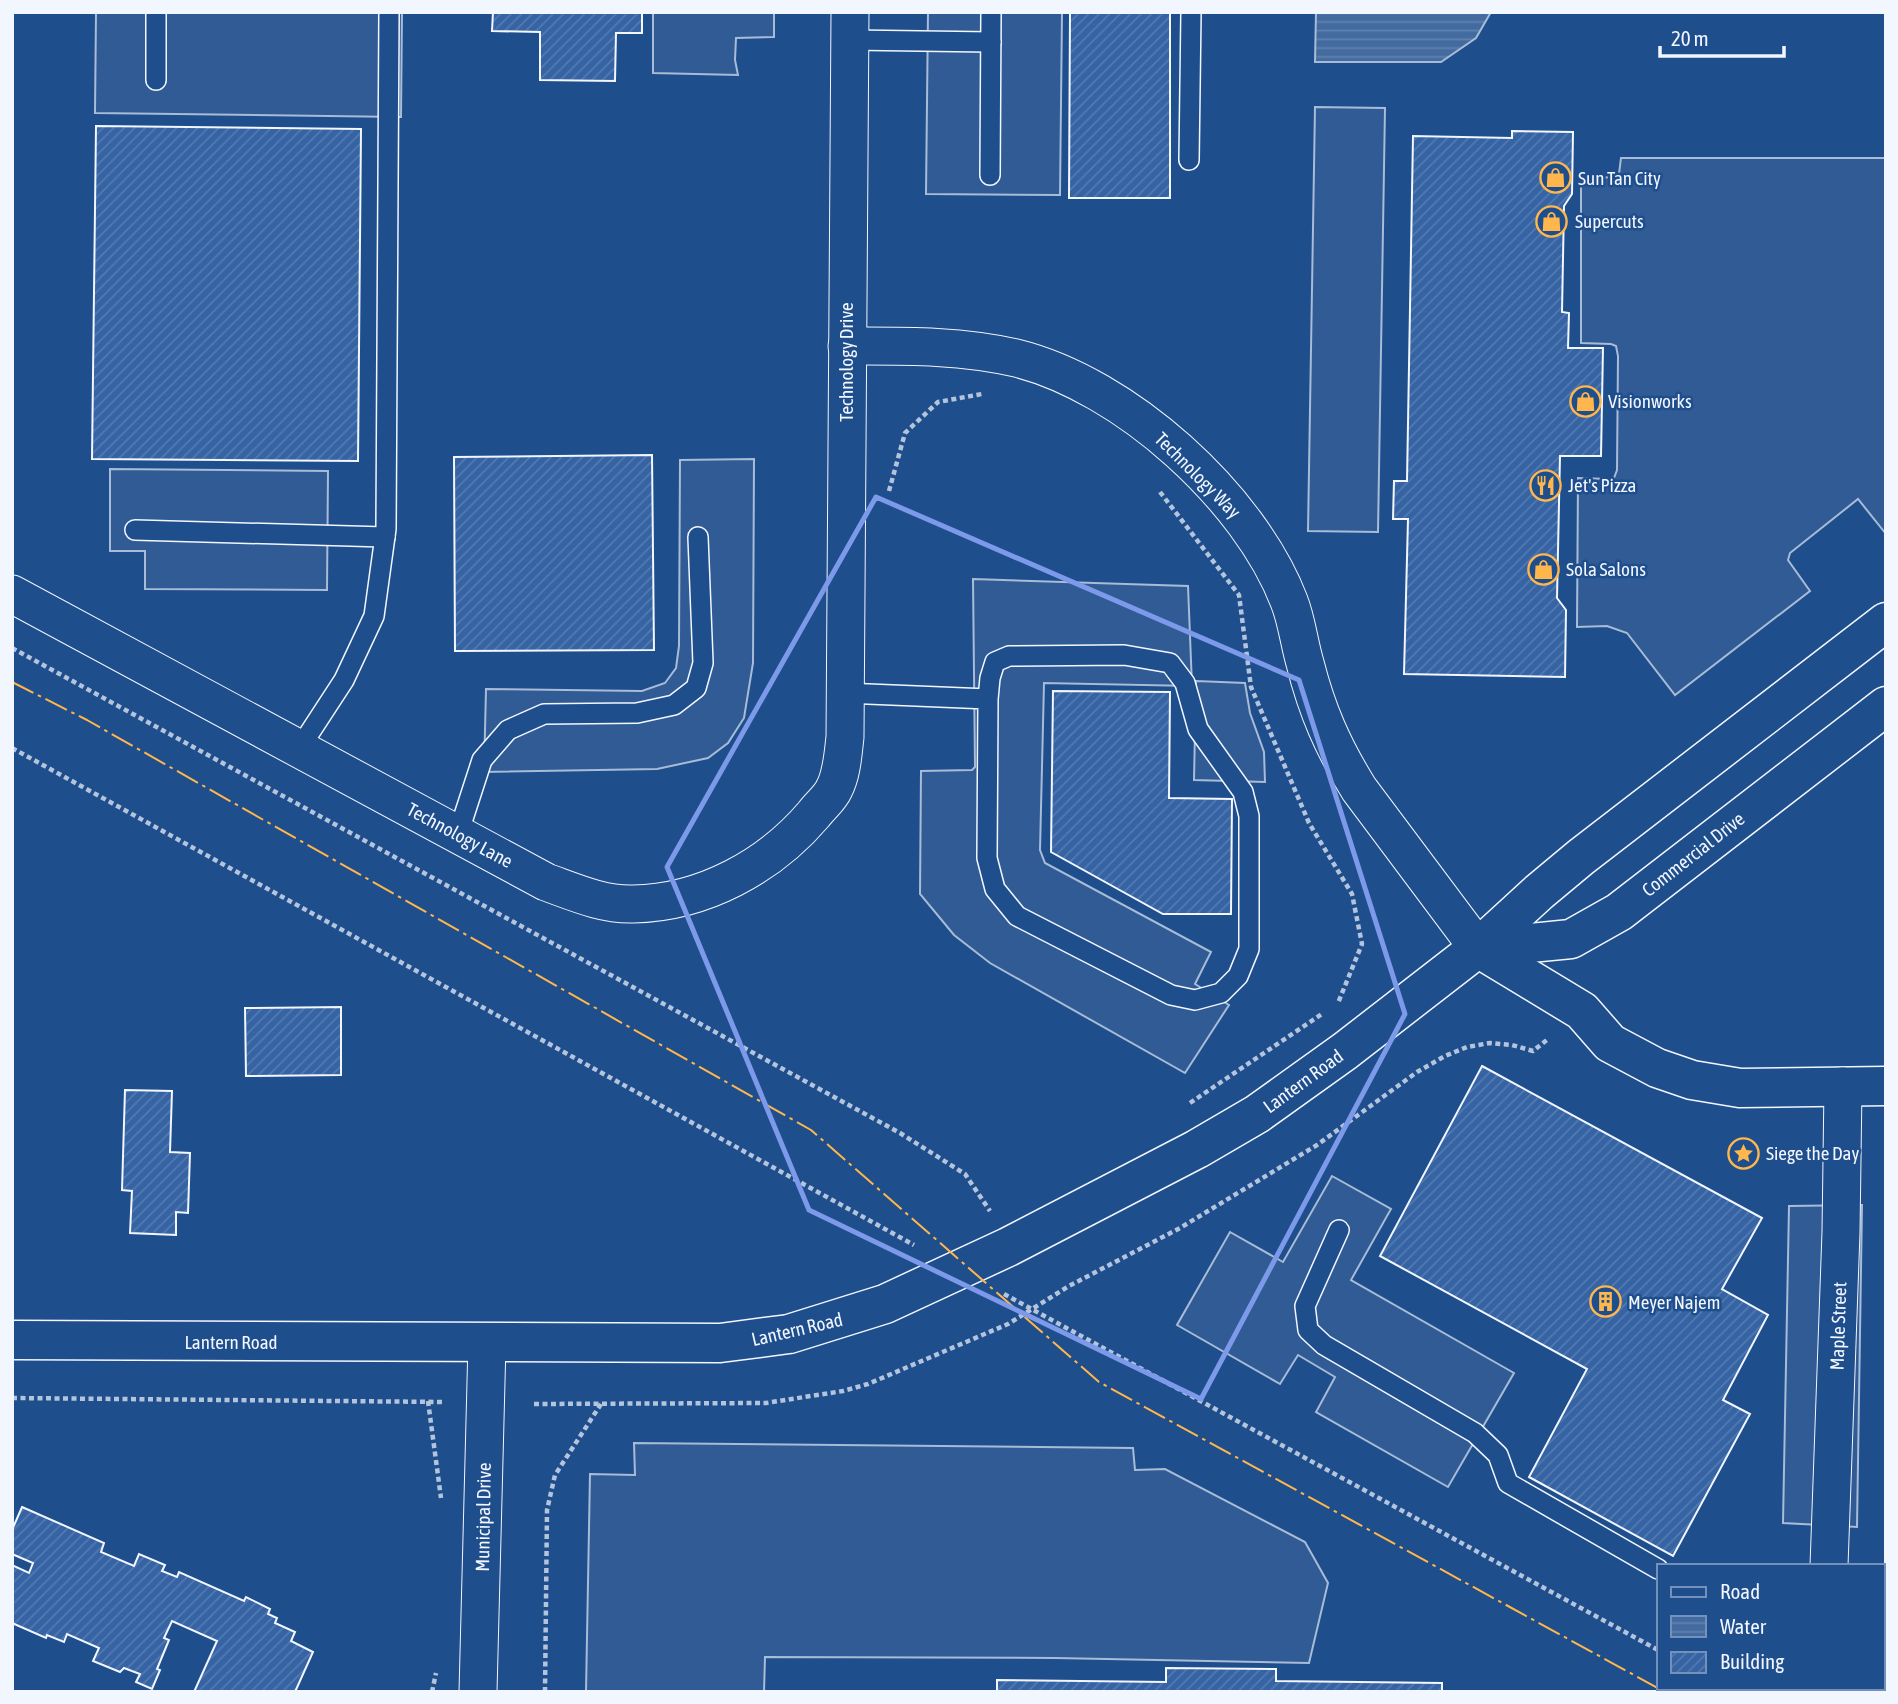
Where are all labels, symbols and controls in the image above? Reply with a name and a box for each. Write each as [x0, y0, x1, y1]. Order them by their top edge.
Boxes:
scale bar [1660, 14, 1784, 58]
text: 20 m [1671, 26, 1709, 50]
shop icon: Sun Tan City [1538, 161, 1572, 195]
place label: Sun Tan City [1578, 167, 1661, 189]
shop icon: Supercuts [1535, 204, 1569, 238]
place label: Supercuts [1575, 210, 1644, 232]
street label: Technology Drive [835, 302, 857, 422]
shop icon: Visionworks [1568, 384, 1602, 418]
place label: Visionworks [1608, 390, 1692, 412]
street label: Technology Way [1150, 427, 1246, 523]
restaurant icon: Jet's Pizza [1528, 468, 1562, 502]
place label: Jet's Pizza [1568, 474, 1636, 496]
shop icon: Sola Salons [1526, 552, 1560, 586]
place label: Sola Salons [1566, 558, 1646, 580]
street label: Technology Lane [403, 798, 517, 872]
street label: Commercial Drive [1637, 807, 1749, 901]
street label: Lantern Road [1259, 1045, 1347, 1117]
place icon: Siege the Day [1726, 1136, 1760, 1170]
place label: Siege the Day [1766, 1142, 1859, 1164]
street label: Maple Street [1825, 1281, 1851, 1371]
building icon: Meyer Najem [1588, 1285, 1622, 1319]
place label: Meyer Najem [1628, 1291, 1720, 1313]
street label: Lantern Road [749, 1308, 845, 1350]
street label: Lantern Road [184, 1331, 278, 1353]
street label: Municipal Drive [471, 1462, 495, 1572]
legend [1657, 1564, 1884, 1690]
text: Road [1720, 1579, 1760, 1603]
text: Water [1720, 1614, 1767, 1638]
text: Building [1720, 1649, 1784, 1673]

